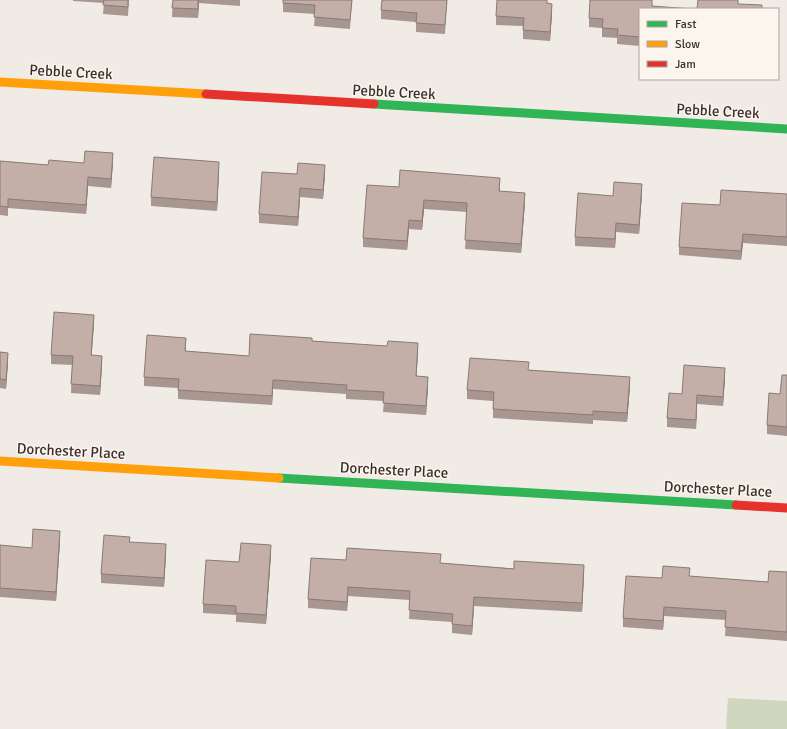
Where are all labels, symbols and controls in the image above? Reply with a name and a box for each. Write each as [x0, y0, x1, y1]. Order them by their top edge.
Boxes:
legend [639, 8, 779, 80]
text: Fast [675, 17, 696, 32]
text: Slow [675, 37, 700, 52]
text: Jam [675, 57, 696, 72]
street label: Pebble Creek [29, 61, 114, 83]
street label: Pebble Creek [352, 81, 437, 103]
street label: Pebble Creek [676, 100, 761, 122]
street label: Dorchester Place [16, 439, 126, 463]
street label: Dorchester Place [339, 458, 449, 482]
street label: Dorchester Place [663, 477, 773, 501]

